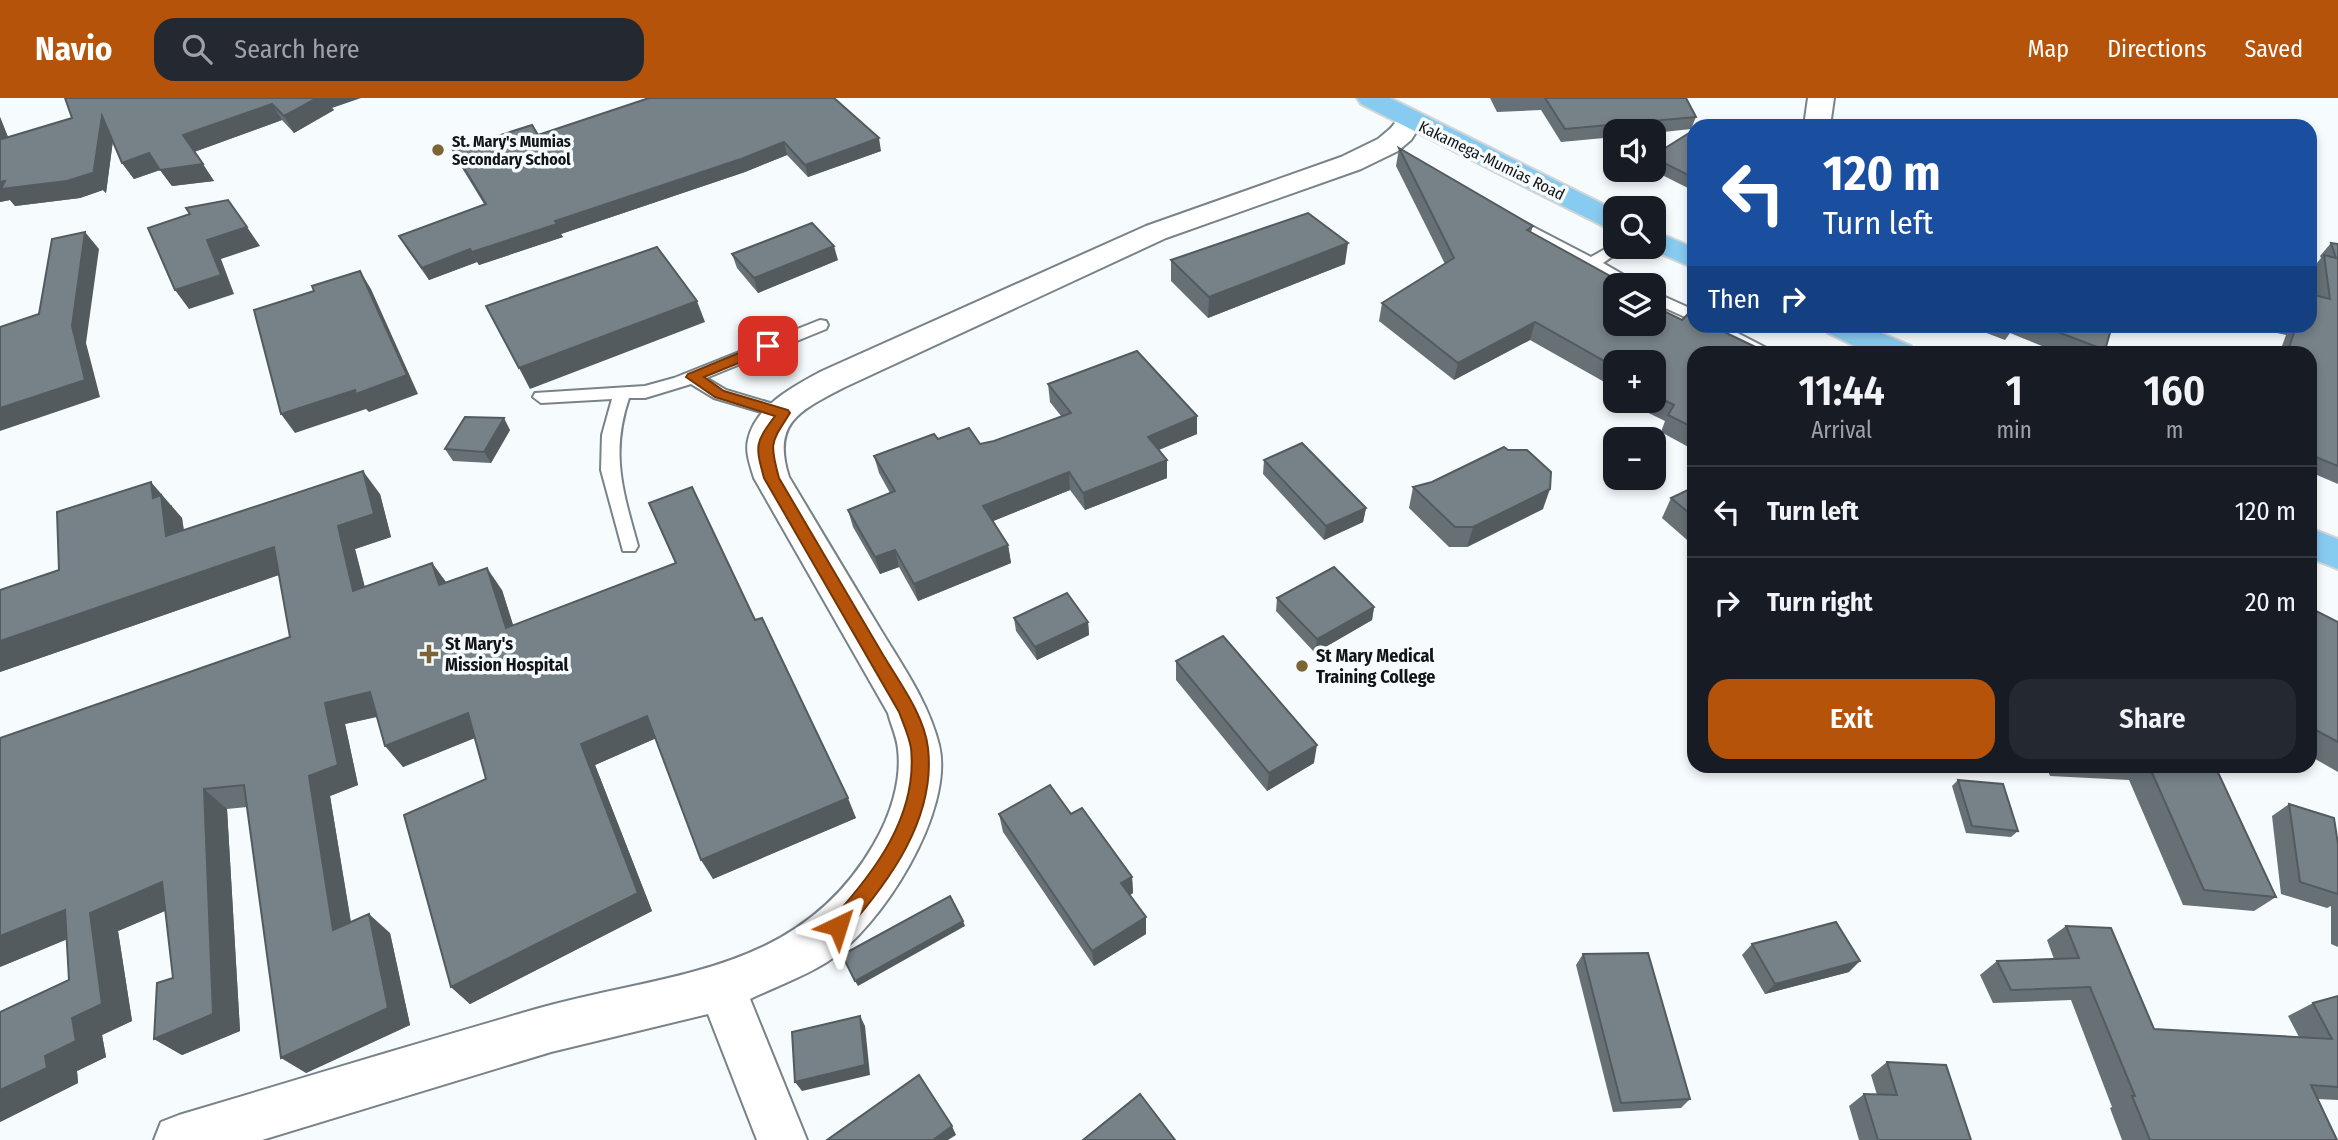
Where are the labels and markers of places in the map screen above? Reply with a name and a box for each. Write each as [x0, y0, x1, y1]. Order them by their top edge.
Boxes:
place label: St. Mary's Mumias Secondary School [452, 132, 571, 169]
marker: St. Mary's Mumias Secondary School [430, 142, 446, 158]
pin [738, 316, 798, 376]
place label: St Mary's Mission Hospital [445, 633, 568, 676]
marker: St Mary's Mission Hospital [419, 644, 439, 664]
place label: St Mary Medical Training College [1316, 645, 1435, 688]
marker: St Mary Medical Training College [1294, 658, 1310, 674]

